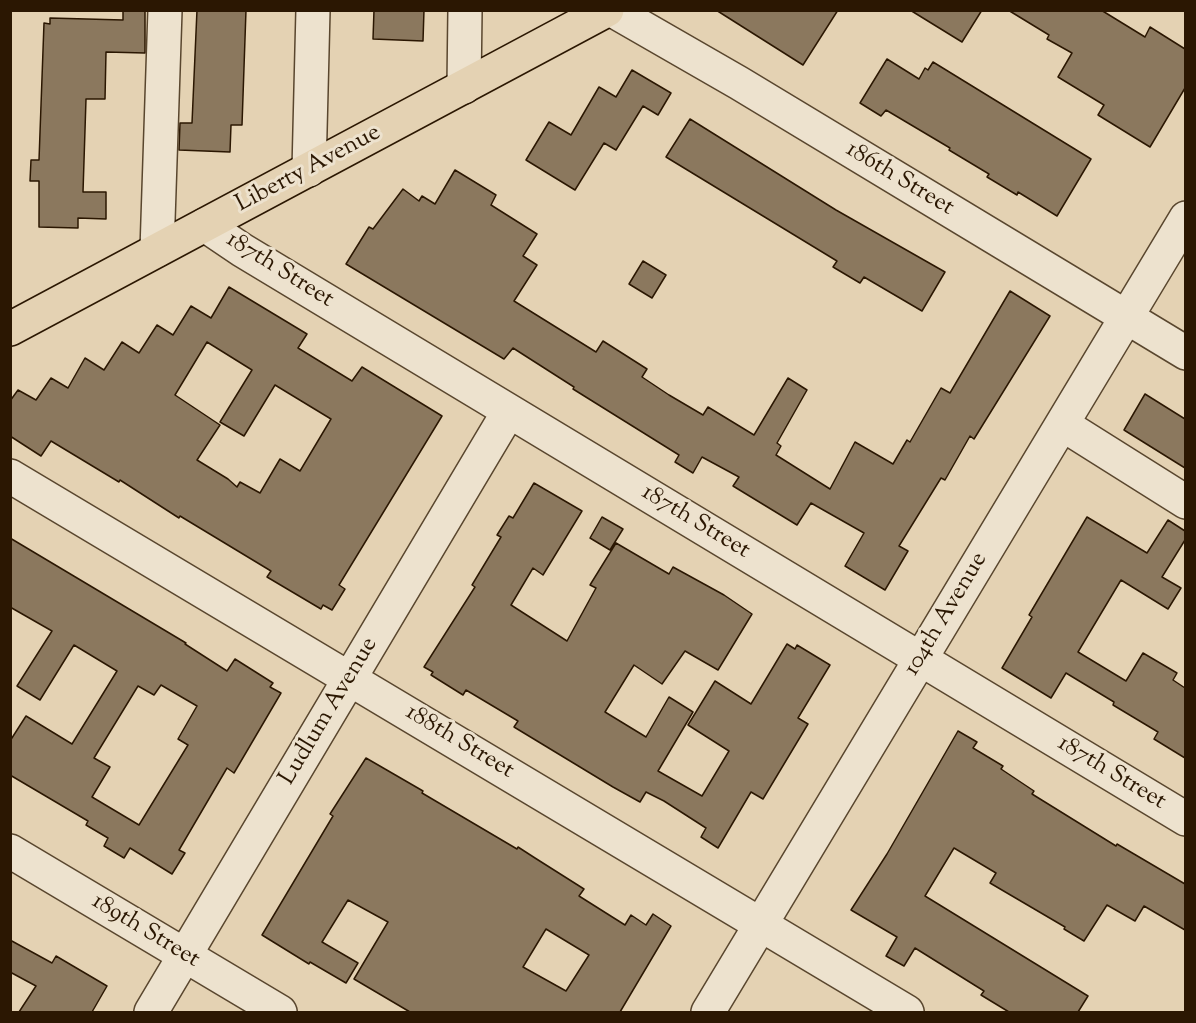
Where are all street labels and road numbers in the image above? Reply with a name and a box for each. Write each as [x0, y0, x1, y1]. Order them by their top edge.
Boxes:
street label: Liberty Avenue [232, 120, 386, 220]
street label: 186th Street [840, 136, 958, 224]
street label: 187th Street [220, 227, 338, 315]
street label: 187th Street [635, 479, 755, 567]
street label: 104th Avenue [899, 548, 995, 682]
street label: Ludlum Avenue [275, 633, 385, 791]
street label: 188th Street [399, 699, 519, 787]
street label: 187th Street [1051, 730, 1171, 818]
street label: 189th Street [86, 888, 204, 976]

